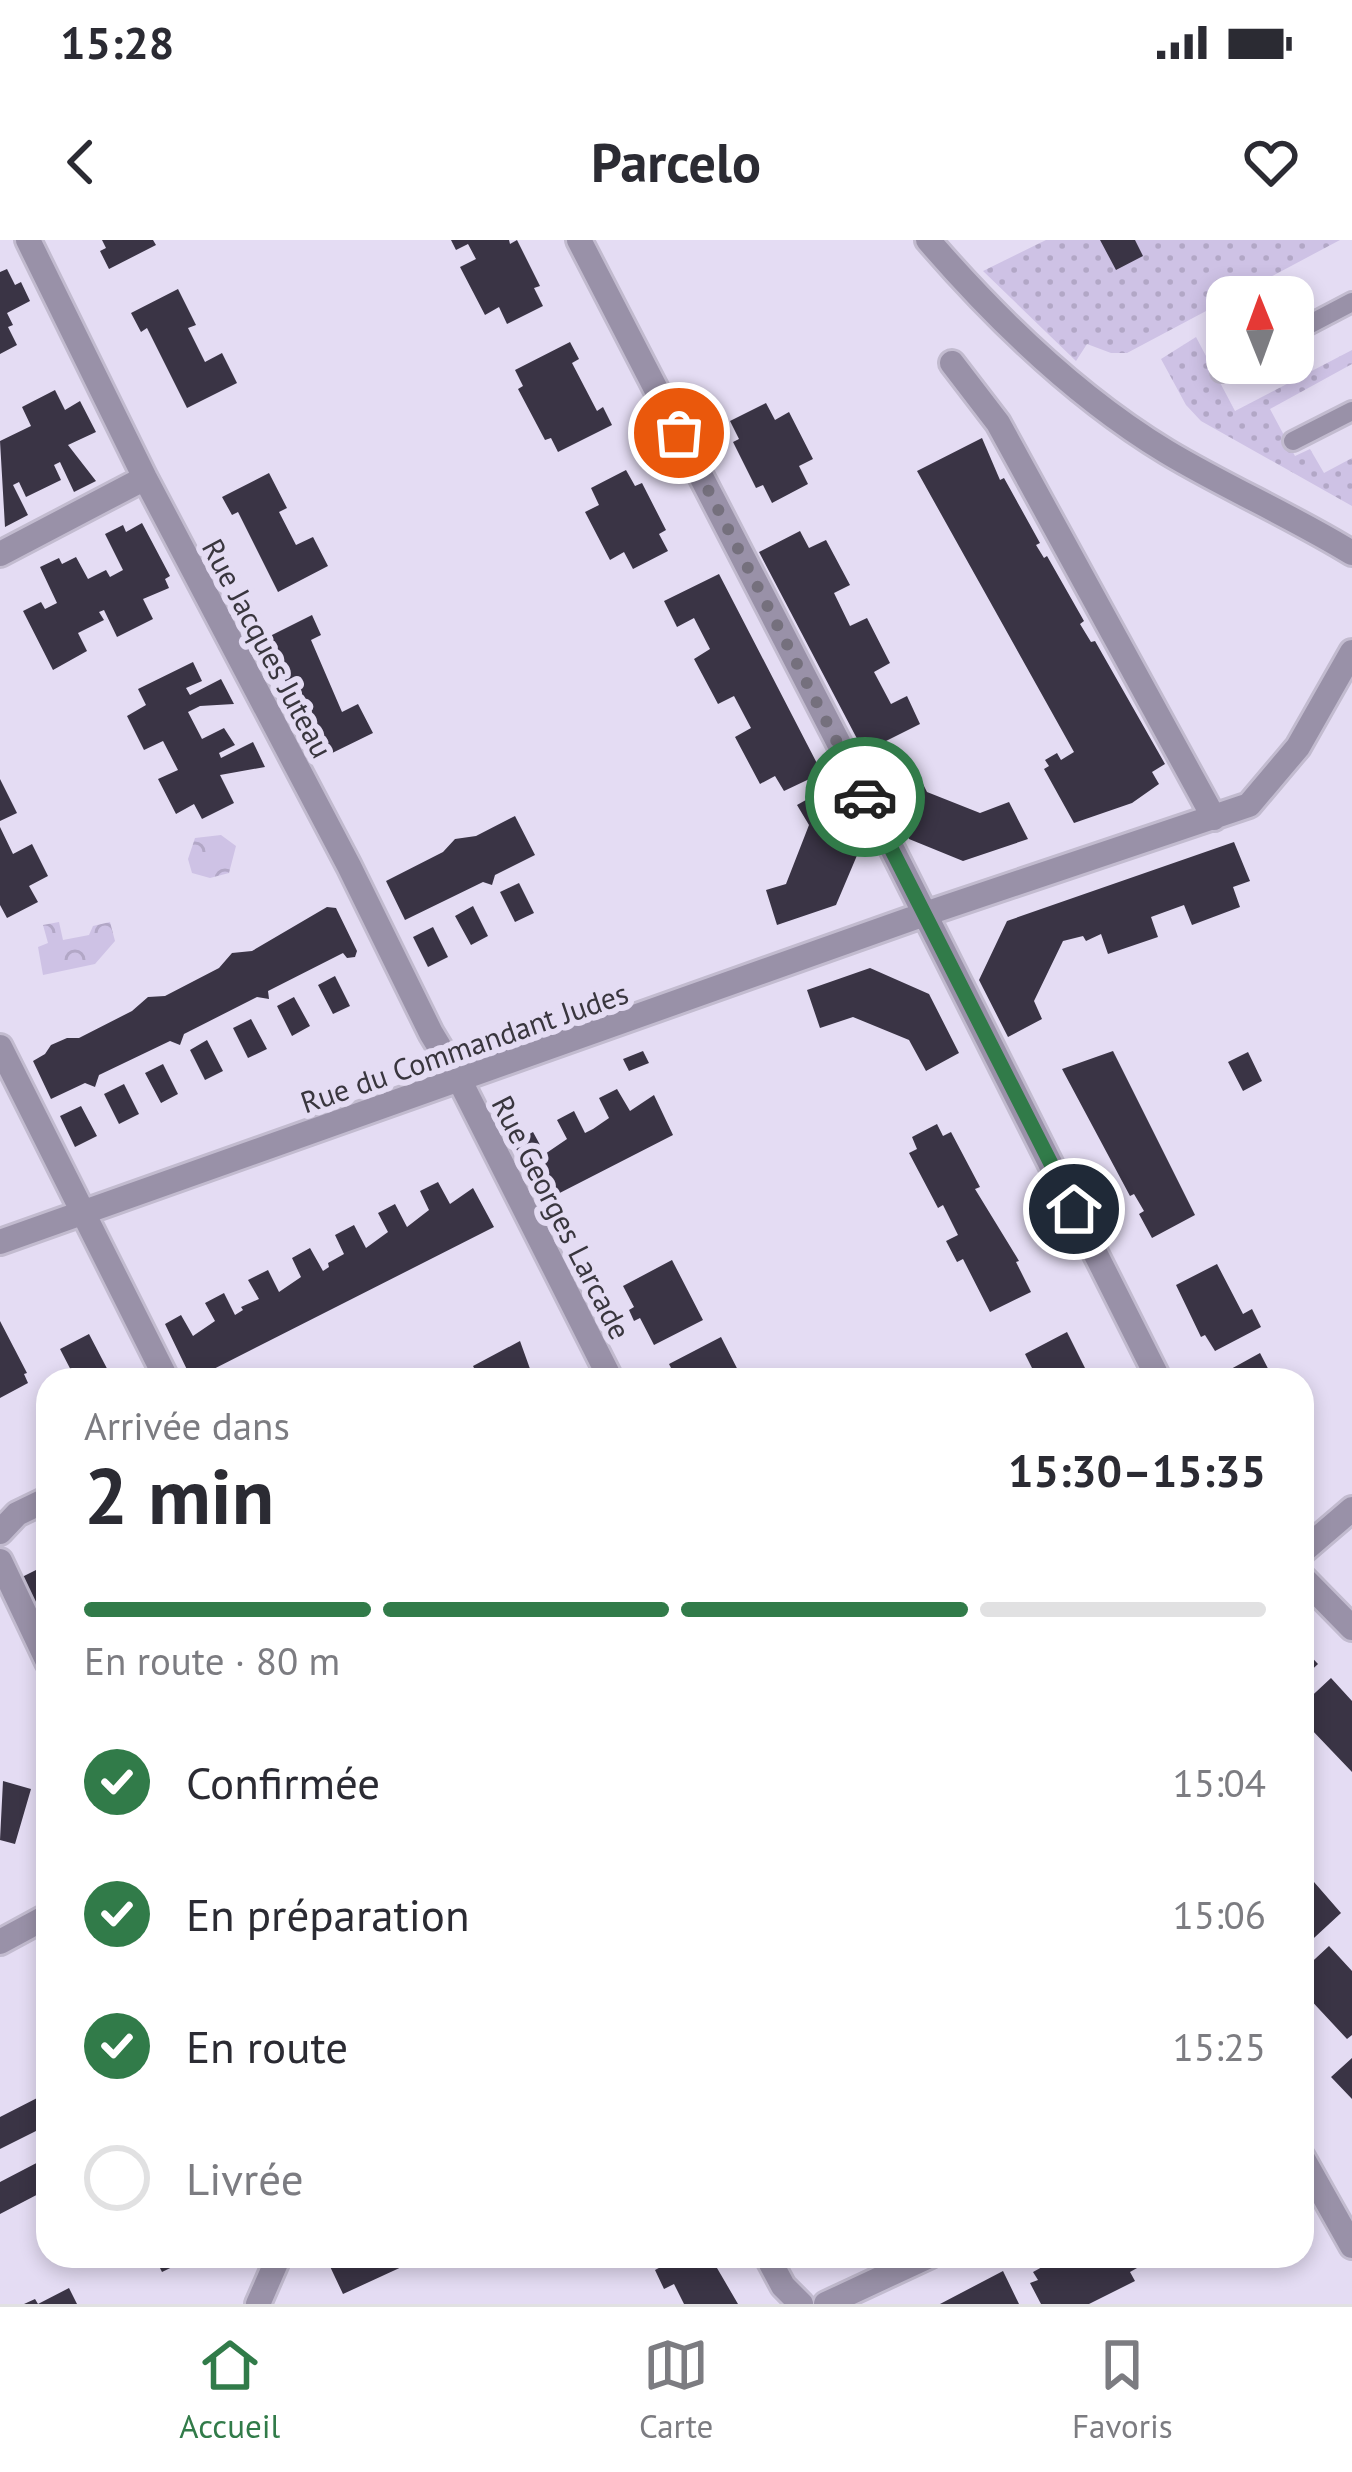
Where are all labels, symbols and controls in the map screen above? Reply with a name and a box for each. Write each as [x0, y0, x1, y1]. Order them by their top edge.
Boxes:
text: 15:28 [60, 13, 174, 71]
text: Parcelo [591, 127, 761, 197]
icon: back [48, 129, 114, 195]
icon: heart [1238, 129, 1304, 195]
north arrow [1206, 276, 1314, 384]
map controls [1206, 276, 1314, 384]
pin [628, 382, 730, 484]
icon: bag [646, 400, 712, 466]
street label: Rue Jacques Juteau [194, 532, 342, 764]
courier [805, 737, 925, 857]
icon: car [832, 764, 898, 830]
street label: Rue du Commandant Judes [295, 973, 633, 1121]
street label: Rue Georges Larcade [484, 1089, 640, 1345]
pin [1023, 1158, 1125, 1260]
icon: home [1041, 1176, 1107, 1242]
text: Arrivée dans [84, 1400, 290, 1451]
text: 15:30–15:35 [1008, 1441, 1266, 1499]
text: 2 min [84, 1445, 274, 1546]
text: En route · 80 m [84, 1635, 340, 1686]
icon: check [84, 1749, 150, 1815]
text: Confirmée [186, 1753, 380, 1811]
text: 15:04 [1172, 1757, 1266, 1808]
icon: check [84, 1881, 150, 1947]
text: En préparation [186, 1885, 470, 1943]
text: 15:06 [1172, 1889, 1266, 1940]
icon: check [84, 2013, 150, 2079]
text: En route [186, 2017, 348, 2075]
text: 15:25 [1172, 2021, 1266, 2072]
text: Livrée [186, 2149, 304, 2207]
tab: Accueil [179, 2332, 280, 2447]
tab: Carte [639, 2332, 713, 2447]
tab: Favoris [1072, 2332, 1173, 2447]

